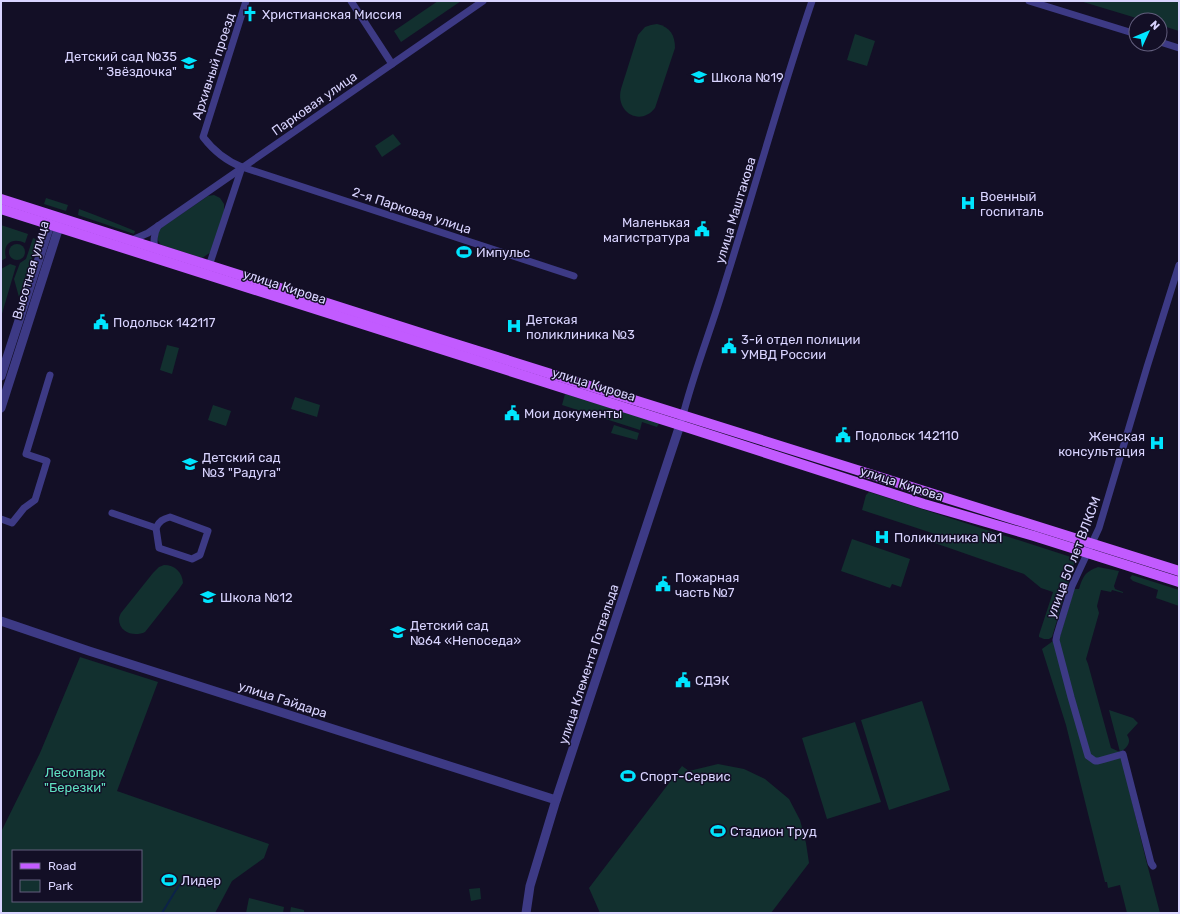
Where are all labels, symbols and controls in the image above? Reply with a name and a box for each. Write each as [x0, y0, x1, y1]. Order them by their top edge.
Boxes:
church icon: Христианская Миссия [241, 5, 259, 23]
place label: Христианская Миссия [262, 7, 402, 22]
street label: Архивный проезд [189, 11, 238, 122]
north arrow [1128, 12, 1168, 52]
text: N [1147, 18, 1162, 33]
place label: Детский сад №35 " Звёздочка" [65, 49, 177, 79]
school or university icon: Детский сад №35 " Звёздочка" [180, 54, 198, 72]
street label: Парковая улица [269, 68, 360, 138]
school or university icon: Школа №19 [690, 68, 708, 86]
place label: Школа №19 [711, 70, 784, 85]
street label: улица Маштакова [712, 155, 759, 265]
street label: 2-я Парковая улица [350, 184, 473, 237]
place label: Военный госпиталь [980, 189, 1044, 219]
hospital icon: Военный госпиталь [959, 194, 977, 212]
place label: Маленькая магистратура [603, 215, 690, 245]
street label: Высотная улица [9, 219, 52, 321]
public building icon: Маленькая магистратура [693, 220, 711, 238]
sports icon: Импульс [455, 243, 473, 261]
place label: Импульс [476, 245, 530, 260]
street label: улица Кирова [241, 266, 328, 307]
place label: Детская поликлиника №3 [526, 312, 635, 342]
public building icon: Подольск 142117 [92, 313, 110, 331]
place label: Подольск 142117 [113, 315, 216, 330]
hospital icon: Детская поликлиника №3 [505, 317, 523, 335]
place label: 3-й отдел полиции УМВД России [741, 332, 860, 362]
public building icon: 3-й отдел полиции УМВД России [720, 337, 738, 355]
street label: улица Кирова [550, 365, 637, 404]
public building icon: Мои документы [503, 404, 521, 422]
place label: Мои документы [524, 406, 622, 421]
public building icon: Подольск 142110 [834, 426, 852, 444]
place label: Подольск 142110 [855, 428, 959, 443]
place label: Женская консультация [1058, 429, 1145, 459]
hospital icon: Женская консультация [1148, 434, 1166, 452]
place label: Детский сад №3 "Радуга" [202, 450, 281, 480]
school or university icon: Детский сад №3 "Радуга" [181, 455, 199, 473]
street label: улица Кирова [858, 463, 945, 504]
street label: улица 50 лет ВЛКСМ [1043, 494, 1104, 620]
hospital icon: Поликлиника №1 [873, 528, 891, 546]
place label: Поликлиника №1 [894, 530, 1002, 545]
place label: Пожарная часть №7 [675, 570, 739, 600]
public building icon: Пожарная часть №7 [654, 575, 672, 593]
street label: улица Клемента Готвальда [555, 582, 622, 746]
school or university icon: Школа №12 [199, 588, 217, 606]
place label: Школа №12 [220, 590, 293, 605]
place label: Детский сад №64 «Непоседа» [410, 618, 521, 648]
school or university icon: Детский сад №64 «Непоседа» [389, 623, 407, 641]
public building icon: СДЭК [674, 671, 692, 689]
place label: СДЭК [695, 673, 730, 688]
street label: улица Гайдара [237, 678, 329, 721]
park label: Лесопарк "Березки" [44, 765, 106, 795]
sports icon: Спорт-Сервис [619, 767, 637, 785]
place label: Спорт-Сервис [640, 769, 731, 784]
sports icon: Стадион Труд [709, 822, 727, 840]
place label: Стадион Труд [730, 824, 817, 839]
legend [12, 850, 142, 902]
text: Road [48, 859, 76, 873]
sports icon: Лидер [160, 871, 178, 889]
place label: Лидер [181, 873, 221, 888]
text: Park [48, 879, 74, 893]

